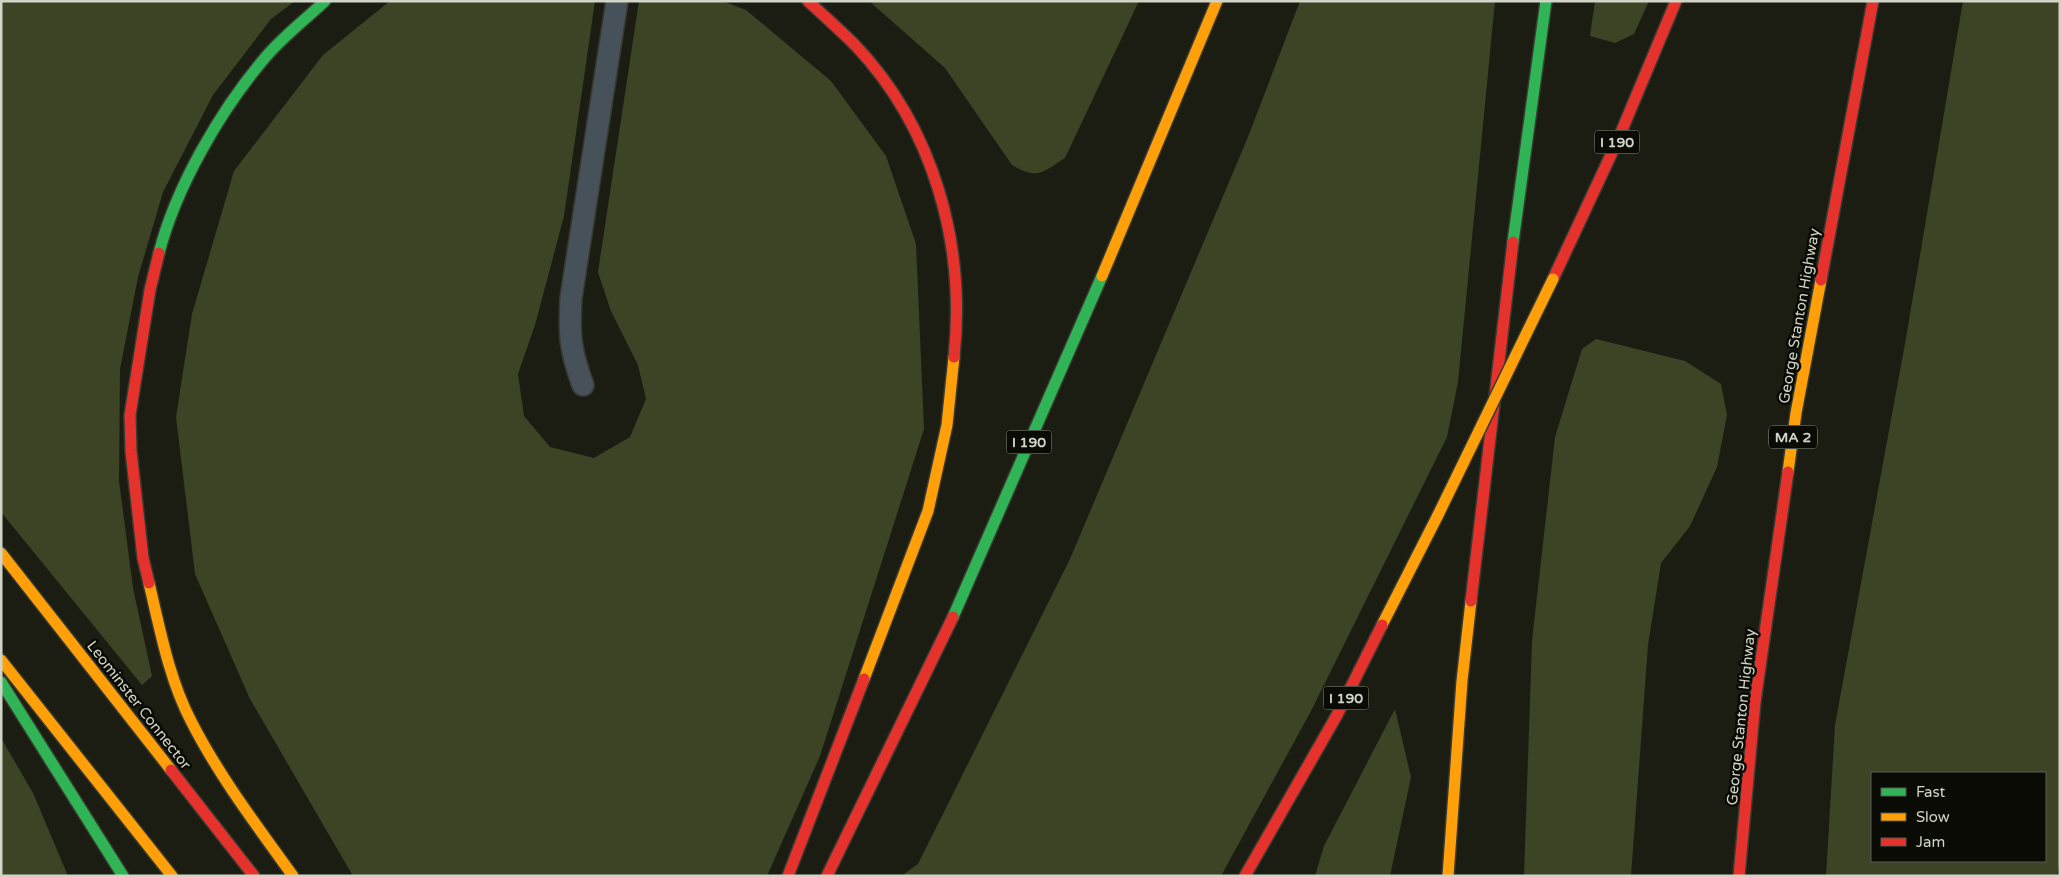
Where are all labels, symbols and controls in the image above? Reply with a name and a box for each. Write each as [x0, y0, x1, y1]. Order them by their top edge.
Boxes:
road number: I 190 [1594, 130, 1640, 154]
street label: George Stanton Highway [1775, 227, 1823, 405]
road number: MA 2 [1769, 426, 1817, 448]
road number: I 190 [1006, 431, 1052, 454]
street label: George Stanton Highway [1723, 628, 1759, 806]
street label: Leominster Connector [83, 637, 195, 773]
road number: I 190 [1324, 686, 1368, 710]
legend [1871, 772, 2046, 862]
text: Fast [1916, 783, 1946, 801]
text: Slow [1916, 808, 1950, 826]
text: Jam [1916, 833, 1945, 851]

